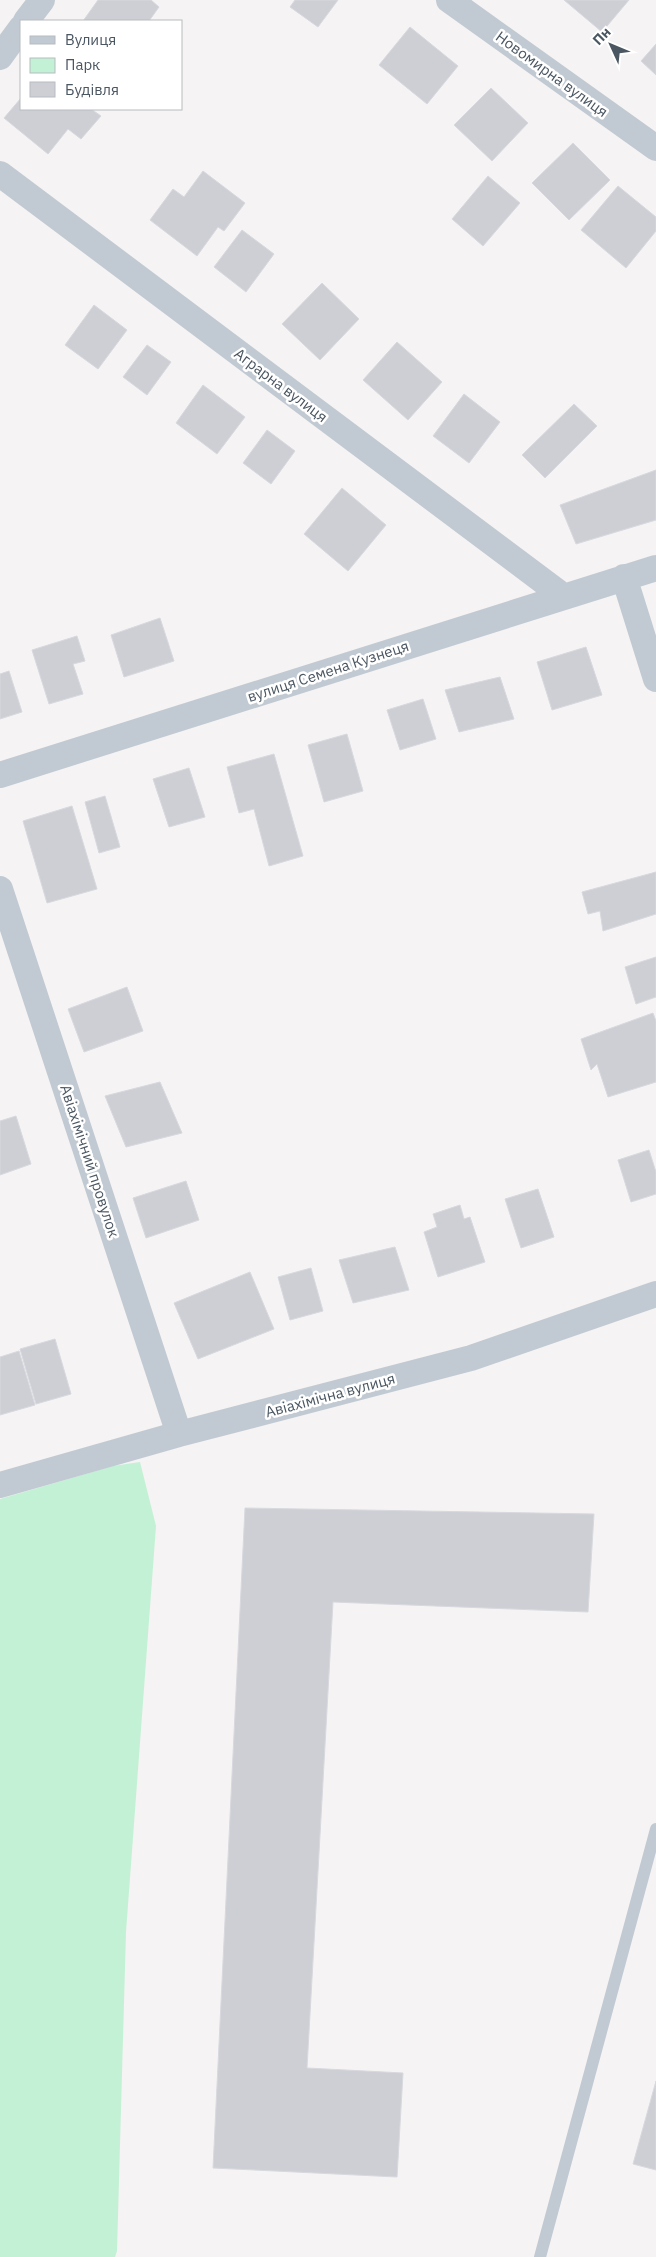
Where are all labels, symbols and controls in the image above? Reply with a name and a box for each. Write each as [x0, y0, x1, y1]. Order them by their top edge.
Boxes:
legend [20, 20, 182, 110]
north arrow [586, 20, 636, 70]
text: Пн [589, 23, 615, 49]
street label: Новомирна вулиця [492, 27, 612, 121]
text: Вулиця [65, 30, 116, 49]
text: Парк [65, 55, 100, 74]
text: Будівля [65, 80, 119, 99]
street label: Аграрна вулиця [231, 344, 331, 426]
street label: вулиця Семена Кузнеця [245, 636, 411, 706]
street label: Авіахімічний провулок [56, 1082, 124, 1240]
street label: Авіахімічна вулиця [263, 1369, 397, 1421]

